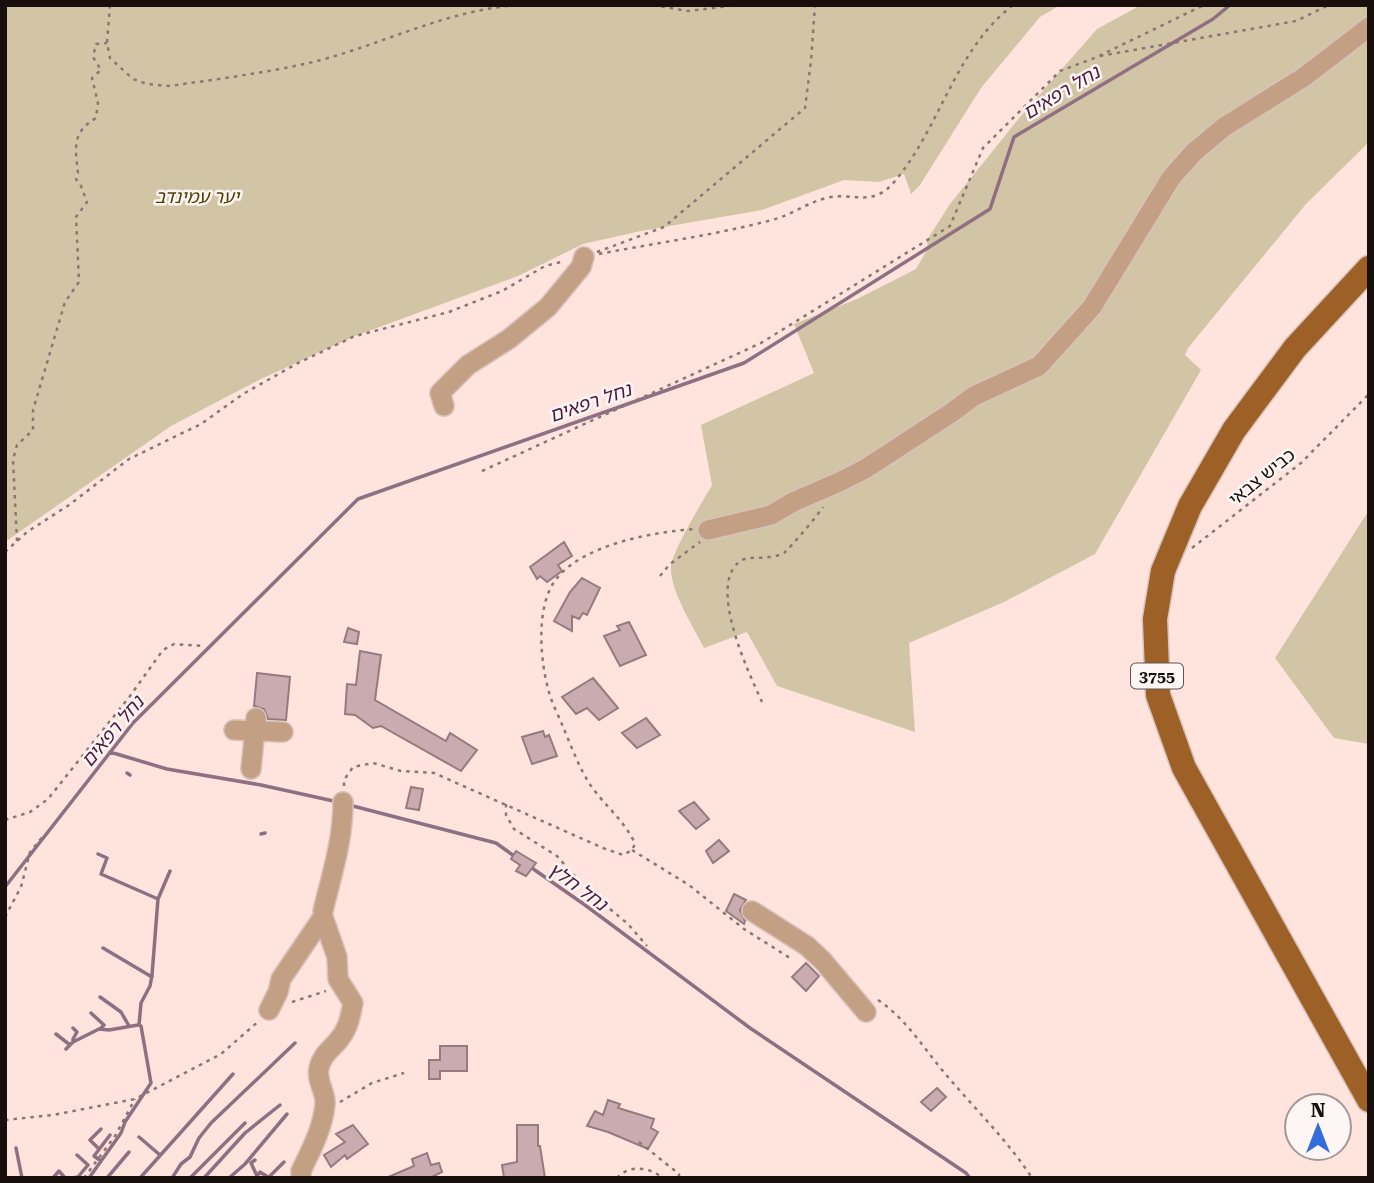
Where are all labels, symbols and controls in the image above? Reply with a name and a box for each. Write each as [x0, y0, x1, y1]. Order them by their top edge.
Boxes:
water label: נחל רפאים [1019, 60, 1105, 124]
park label: יער עמינדב [155, 186, 241, 207]
water label: נחל רפאים [546, 377, 636, 427]
street label: כביש צבאי [1224, 444, 1299, 510]
road number: 3755 [1131, 664, 1183, 688]
water label: נחל רפאים [76, 690, 150, 771]
water label: נחל חלץ [544, 857, 613, 916]
north arrow [1283, 1092, 1353, 1162]
text: N [1311, 1099, 1326, 1122]

